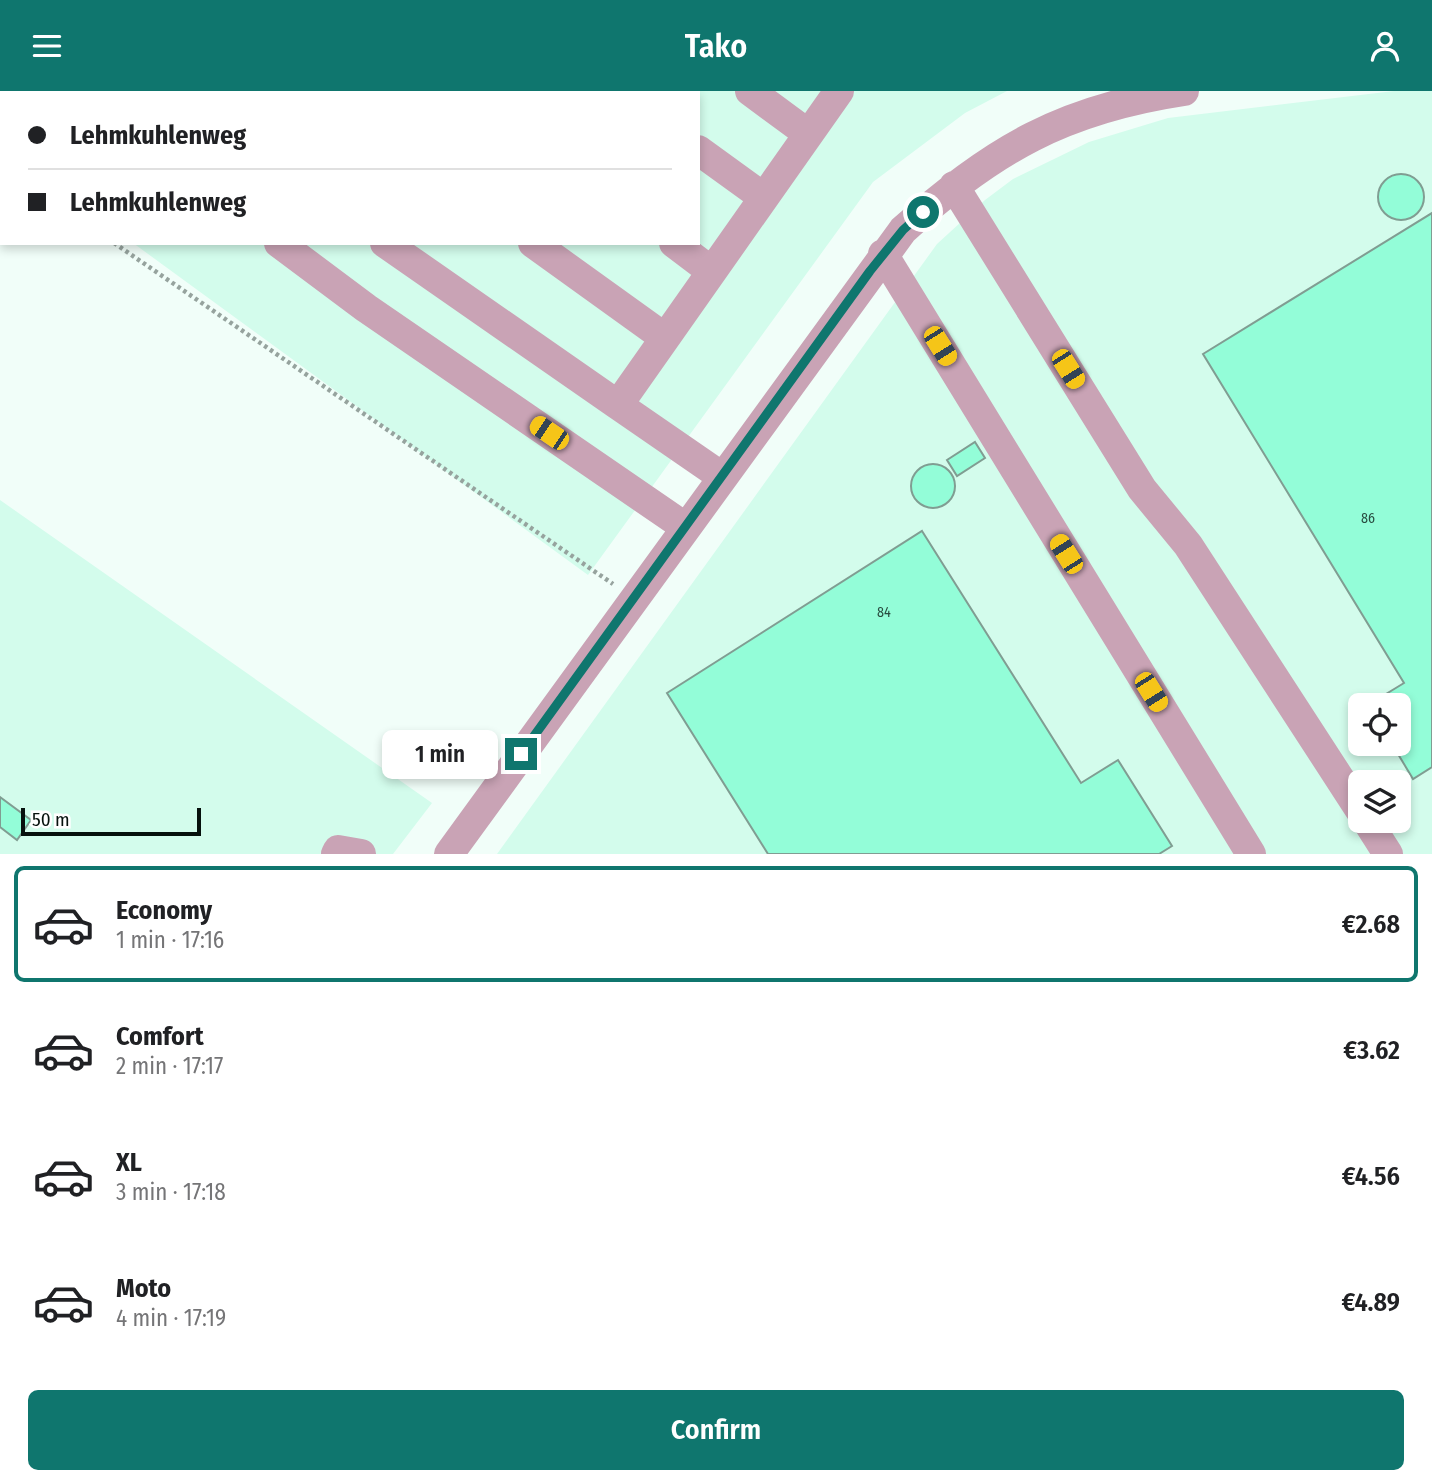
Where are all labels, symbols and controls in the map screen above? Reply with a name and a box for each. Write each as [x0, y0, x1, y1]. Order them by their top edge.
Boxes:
icon: menu [28, 27, 66, 65]
text: Tako [685, 27, 747, 65]
icon: person [1366, 27, 1404, 65]
text: Lehmkuhlenweg [70, 120, 246, 151]
text: Lehmkuhlenweg [70, 187, 246, 218]
route start [907, 196, 939, 228]
car [920, 323, 961, 369]
car [1048, 346, 1089, 392]
car [526, 413, 573, 453]
house number: 86 [1361, 510, 1375, 527]
car [1046, 531, 1087, 577]
house number: 84 [877, 604, 891, 621]
car [1131, 669, 1172, 715]
map controls [1348, 693, 1411, 833]
button: locate [1348, 693, 1411, 756]
callout: 1 min [381, 729, 496, 779]
route end [505, 738, 537, 770]
text: 1 min [415, 740, 465, 768]
button: layers [1348, 770, 1411, 833]
scale bar [21, 805, 201, 837]
text: 50 m [32, 808, 70, 831]
icon: car [32, 893, 95, 956]
text: Economy [116, 895, 212, 926]
text: €2.68 [1342, 909, 1400, 940]
text: 1 min · 17:16 [116, 926, 224, 954]
icon: car [32, 1019, 95, 1082]
text: Comfort [116, 1021, 204, 1052]
text: €3.62 [1343, 1035, 1400, 1066]
text: 2 min · 17:17 [116, 1052, 223, 1080]
icon: car [32, 1145, 95, 1208]
text: XL [116, 1147, 142, 1178]
text: €4.56 [1342, 1161, 1400, 1192]
text: 3 min · 17:18 [116, 1178, 226, 1206]
icon: car [32, 1271, 95, 1334]
text: Moto [116, 1273, 171, 1304]
text: €4.89 [1341, 1287, 1400, 1318]
text: 4 min · 17:19 [116, 1304, 226, 1332]
button: Confirm [28, 1390, 1404, 1470]

